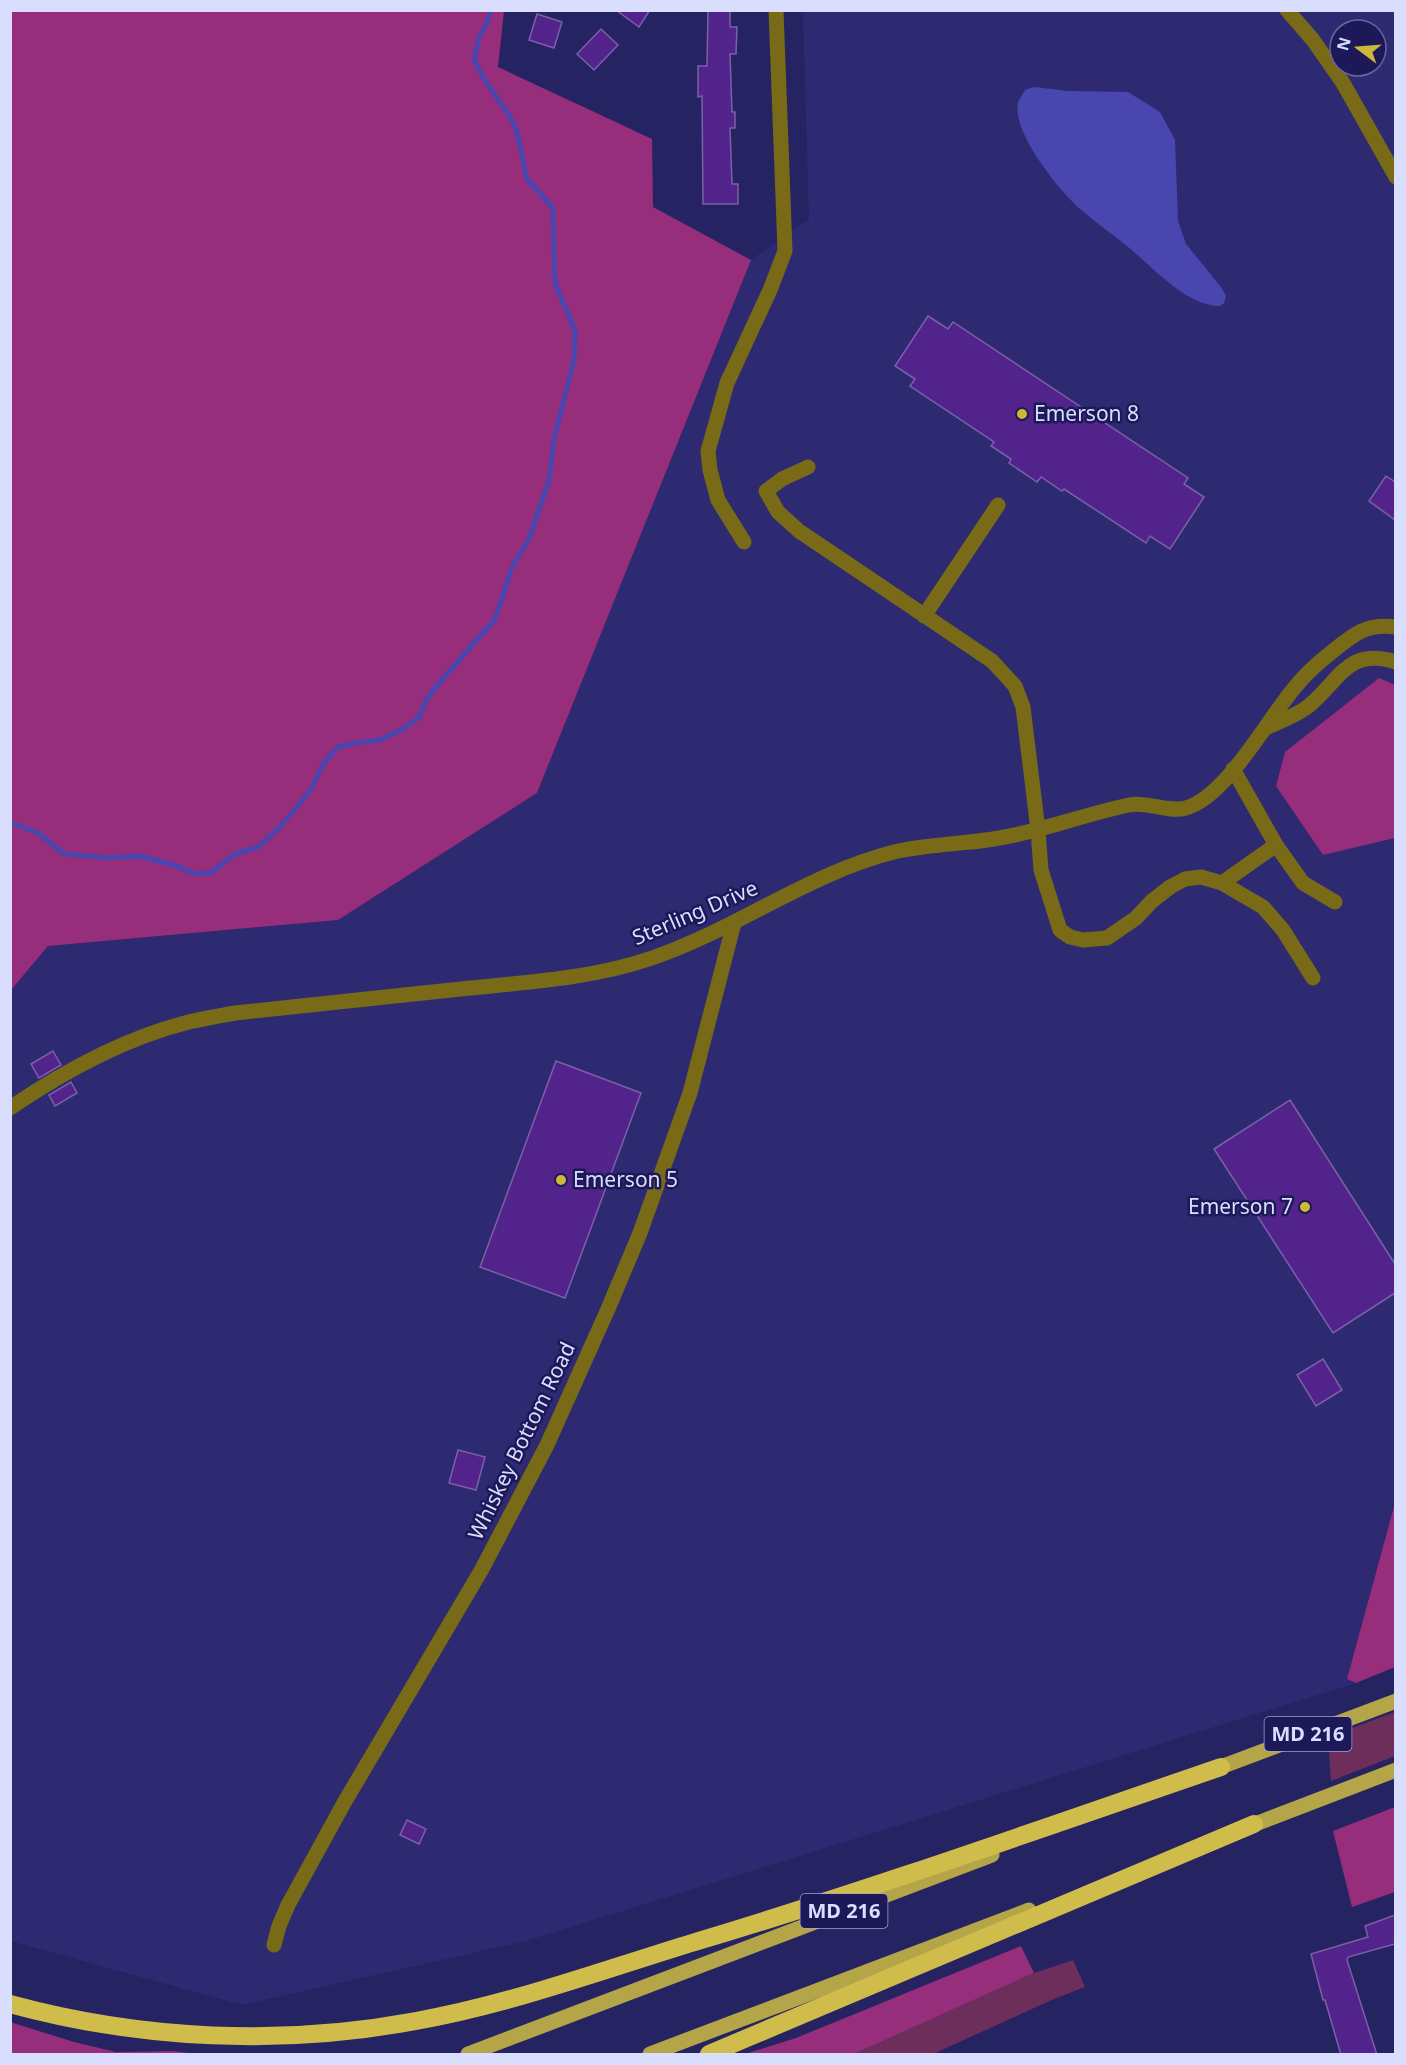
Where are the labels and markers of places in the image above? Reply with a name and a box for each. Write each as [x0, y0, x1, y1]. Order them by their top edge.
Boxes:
place label: Emerson 8 [1034, 399, 1139, 427]
marker: Emerson 8 [1015, 407, 1029, 421]
place label: Emerson 5 [573, 1165, 678, 1193]
marker: Emerson 5 [554, 1173, 568, 1187]
place label: Emerson 7 [1188, 1192, 1293, 1220]
marker: Emerson 7 [1298, 1200, 1312, 1214]

